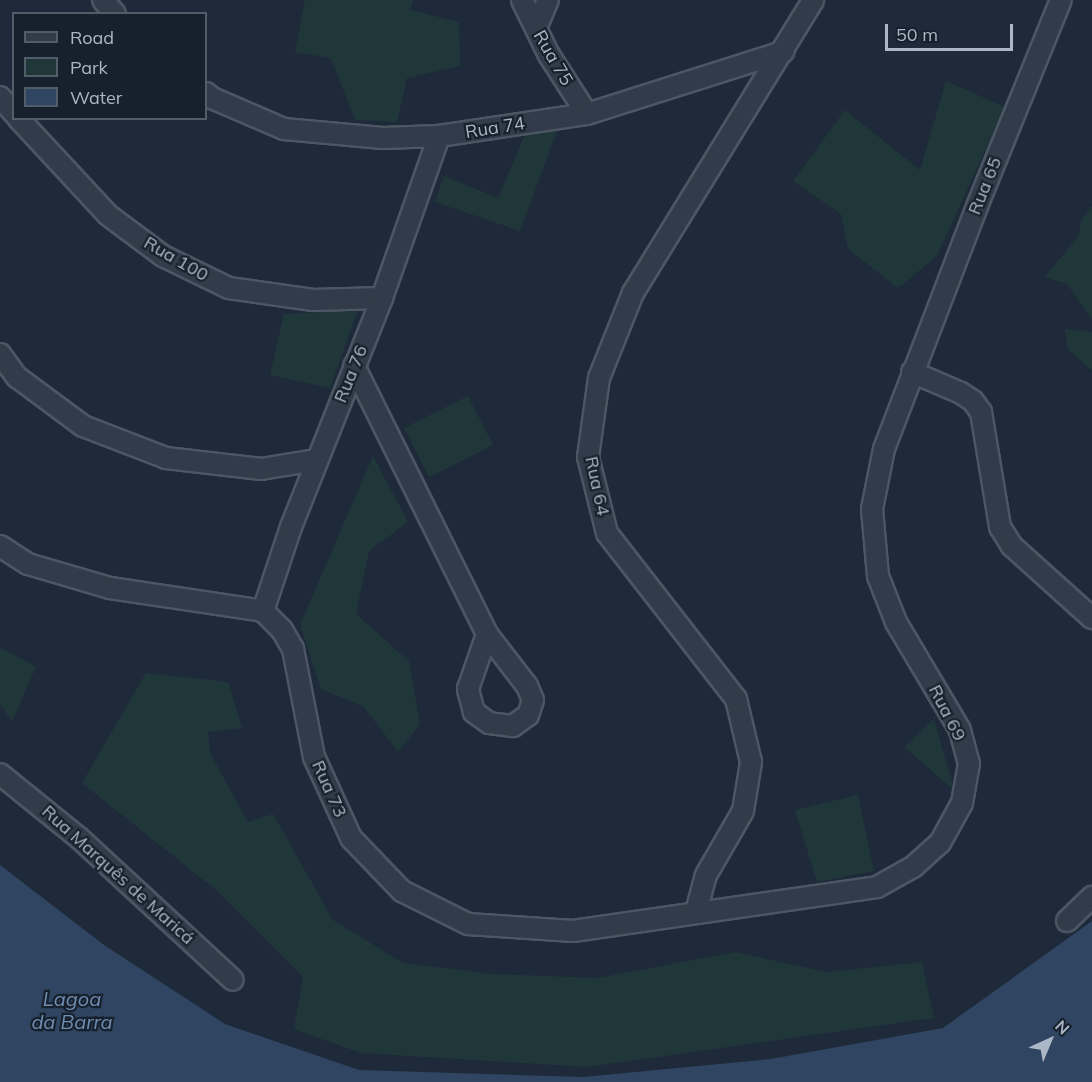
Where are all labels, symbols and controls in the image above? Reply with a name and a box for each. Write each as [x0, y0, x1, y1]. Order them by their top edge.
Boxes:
legend [12, 12, 207, 120]
scale bar [888, 12, 1016, 50]
text: 50 m [896, 23, 938, 46]
text: Road [70, 26, 114, 49]
street label: Rua 75 [529, 27, 577, 89]
text: Park [70, 56, 108, 79]
text: Water [70, 86, 122, 109]
street label: Rua 74 [464, 113, 526, 143]
street label: Rua 65 [964, 154, 1006, 218]
street label: Rua 100 [140, 232, 212, 286]
street label: Rua 76 [330, 342, 372, 406]
street label: Rua 64 [580, 454, 614, 518]
street label: Rua 69 [924, 681, 970, 745]
street label: Rua 73 [307, 757, 351, 821]
street label: Rua Marquês de Maricá [37, 801, 199, 949]
water label: Lagoa da Barra [31, 986, 113, 1033]
north arrow [1020, 1010, 1080, 1070]
text: N [1051, 1016, 1074, 1038]

